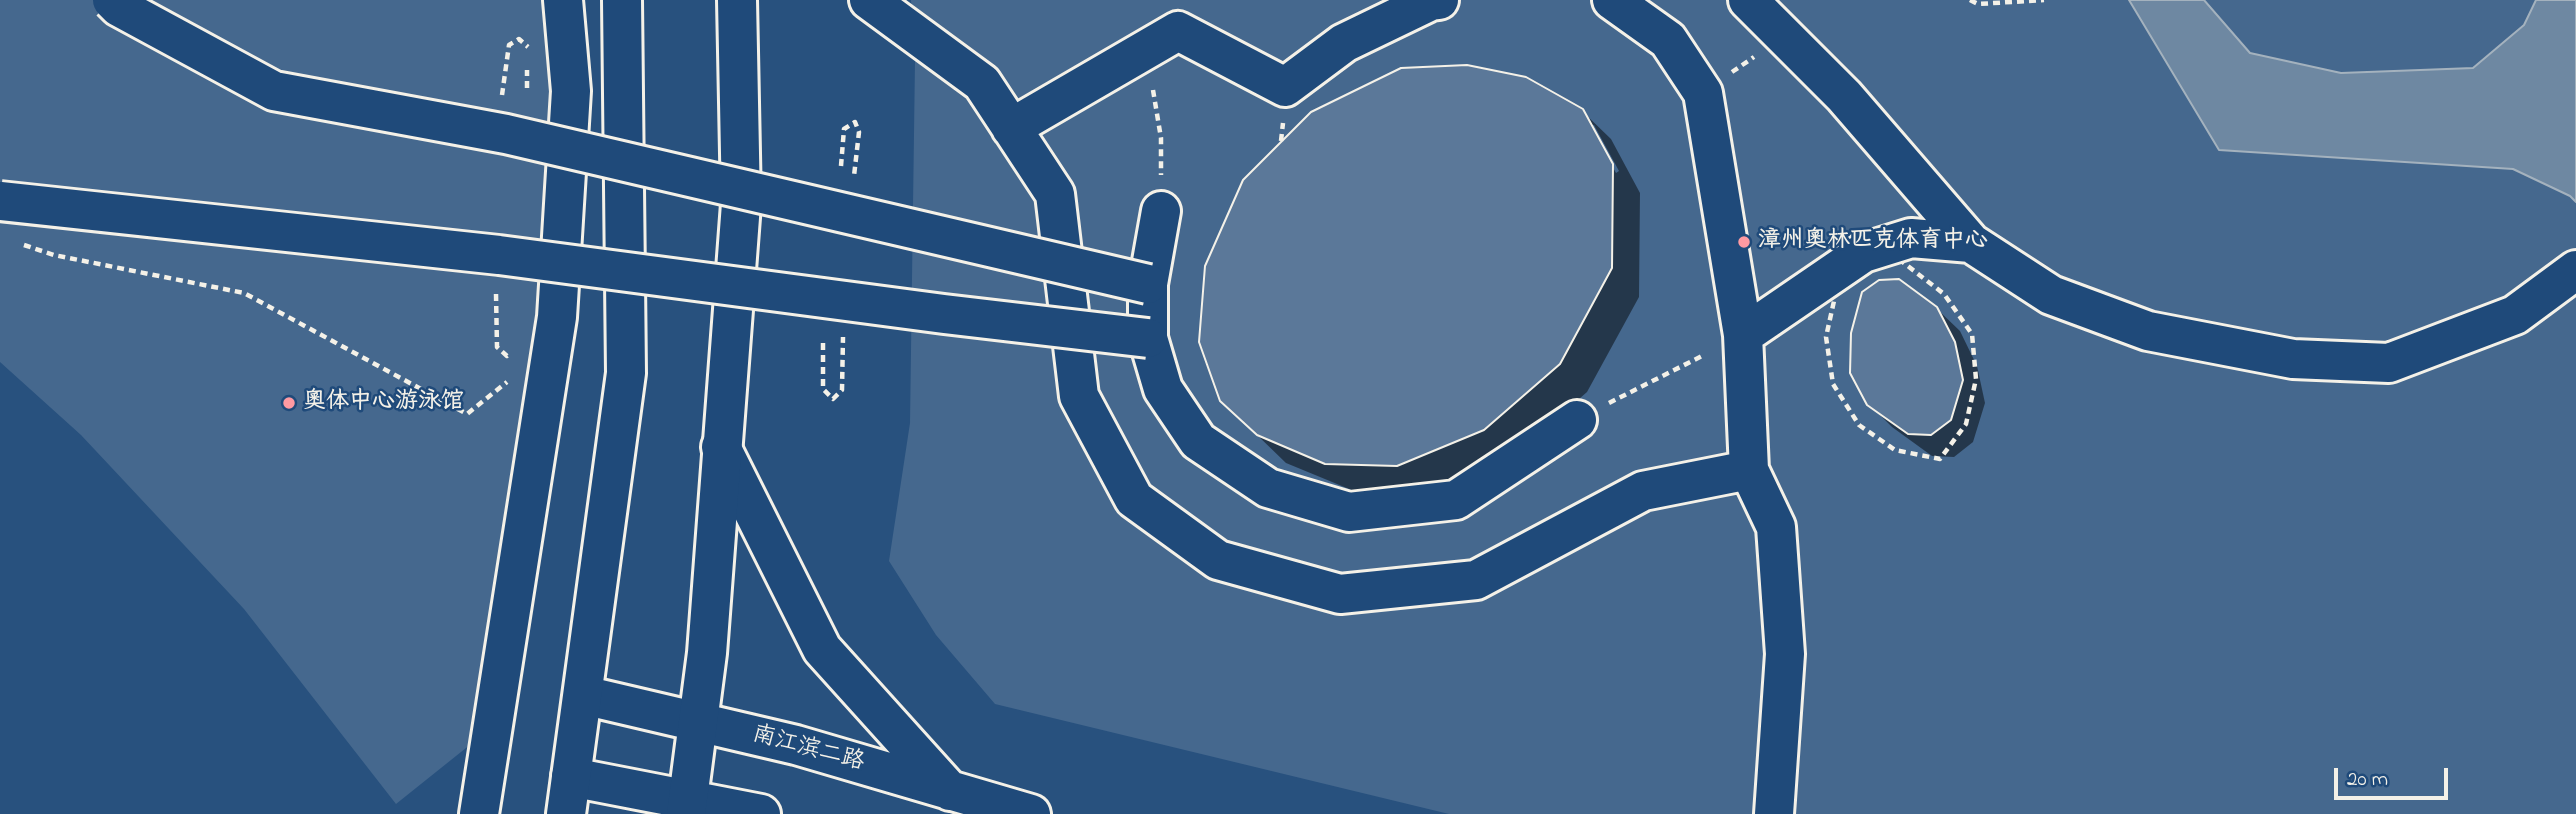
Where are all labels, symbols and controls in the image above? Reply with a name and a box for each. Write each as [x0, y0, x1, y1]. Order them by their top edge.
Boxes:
place label: 漳州奥林匹克体育中心 [1758, 228, 1988, 256]
marker: 漳州奥林匹克体育中心 [1736, 234, 1752, 250]
place label: 奥体中心游泳馆 [303, 389, 464, 417]
marker: 奥体中心游泳馆 [281, 395, 297, 411]
street label: 南江滨二路 [749, 722, 867, 778]
scale bar [2338, 754, 2452, 798]
text: 20 m [2347, 765, 2388, 795]

